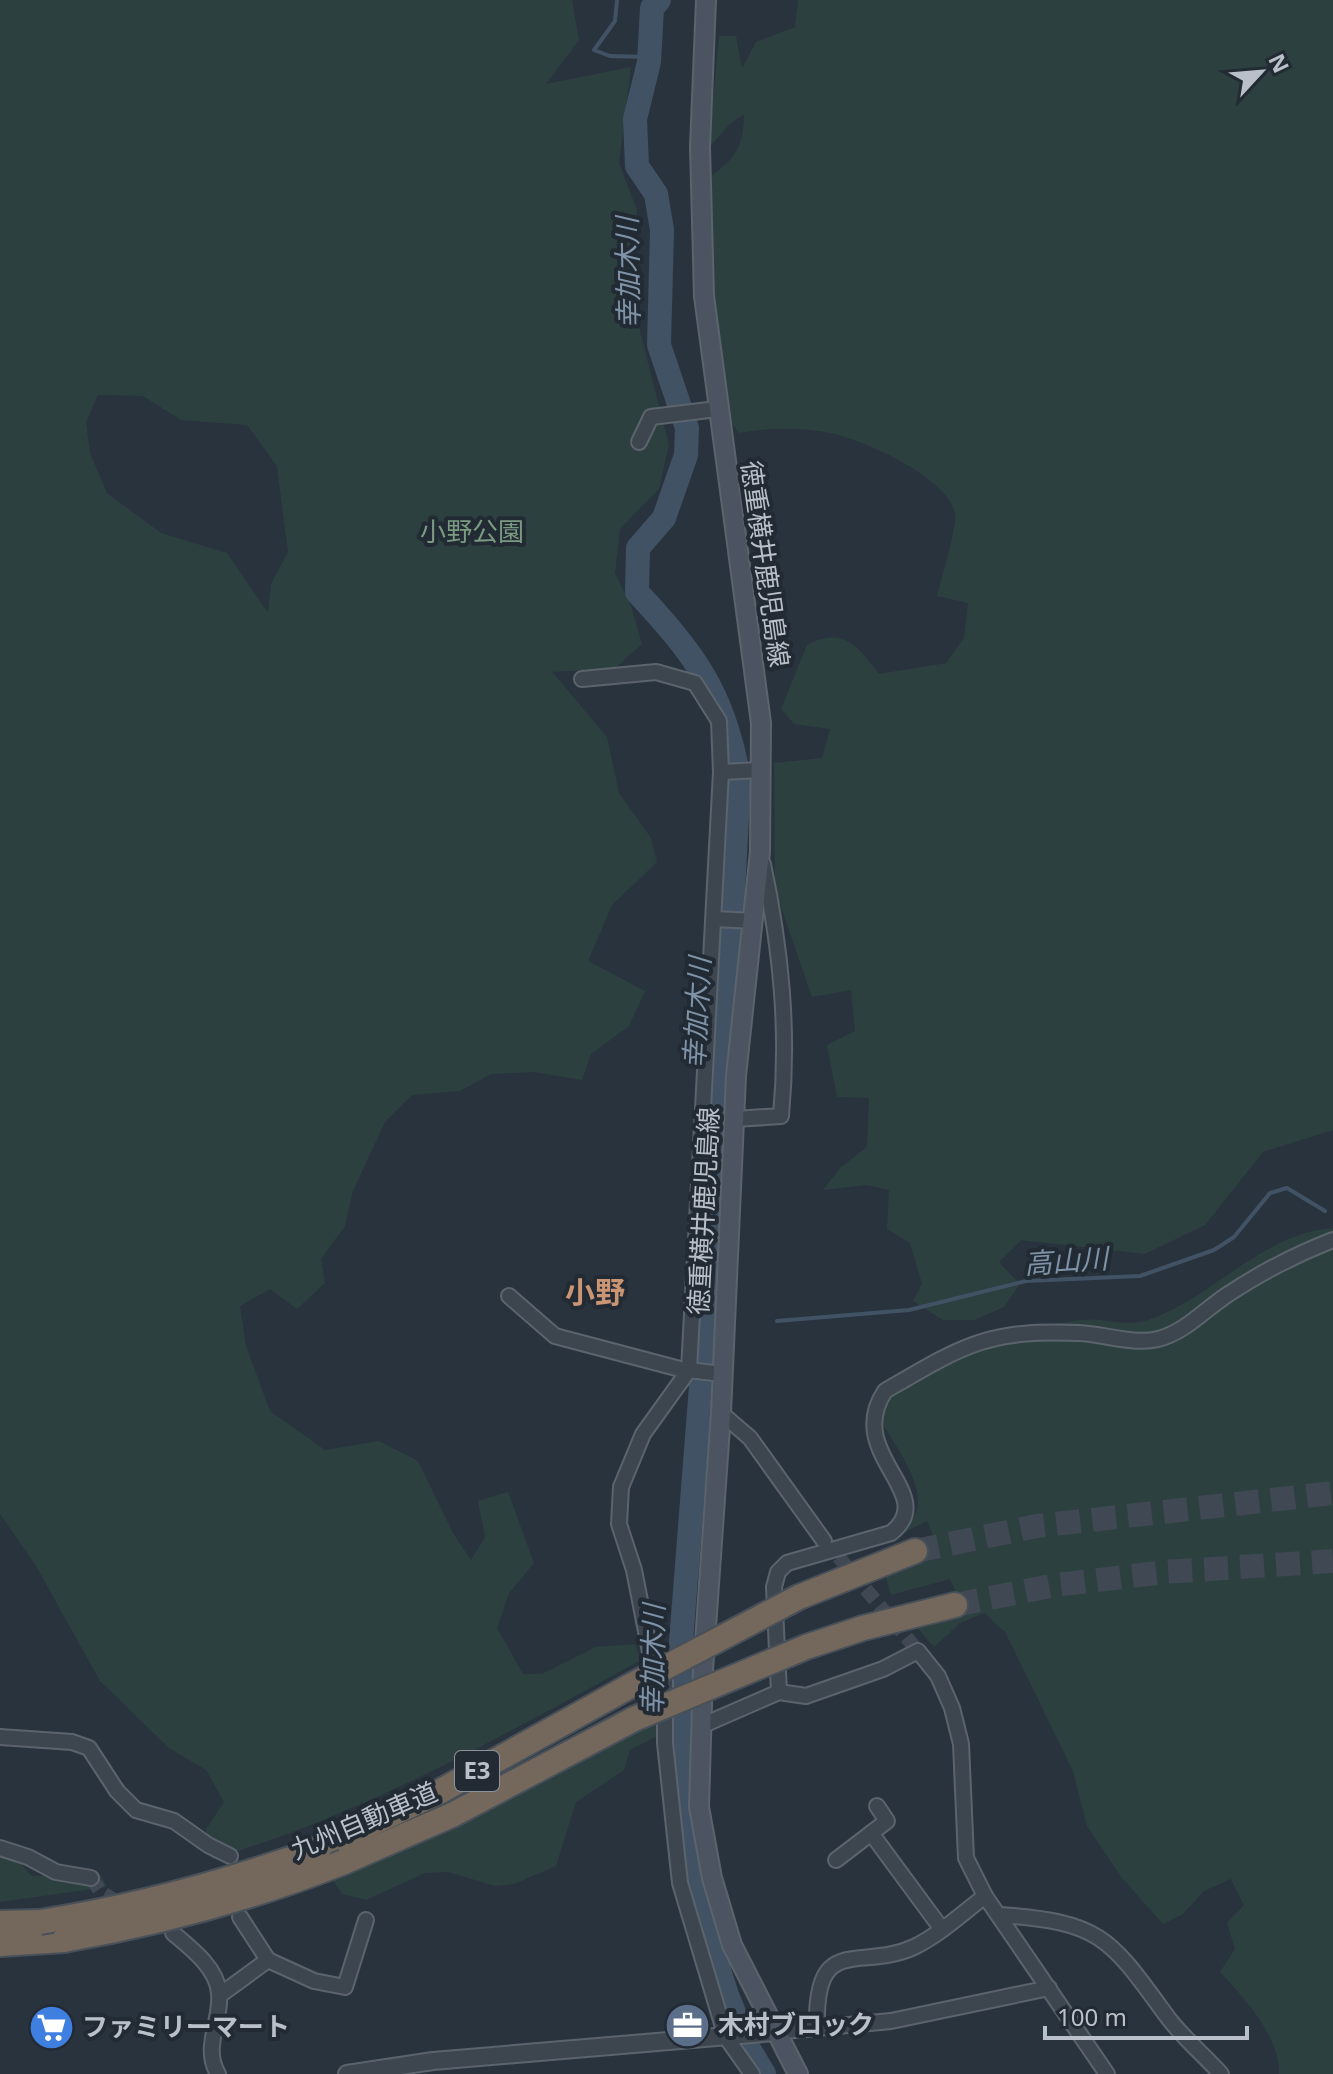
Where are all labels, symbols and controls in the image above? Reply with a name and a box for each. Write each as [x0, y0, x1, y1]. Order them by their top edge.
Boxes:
north arrow [1221, 32, 1301, 112]
text: N [1262, 48, 1297, 77]
water label: 幸加木川 [607, 214, 647, 329]
street label: 徳重横井鹿児島線 [734, 458, 798, 669]
park label: 小野公園 [420, 513, 524, 549]
water label: 幸加木川 [674, 953, 718, 1070]
street label: 徳重横井鹿児島線 [680, 1106, 726, 1316]
water label: 高山川 [1023, 1238, 1112, 1282]
district label: 小野 [565, 1271, 625, 1312]
water label: 幸加木川 [632, 1601, 672, 1716]
road number: E3 [455, 1751, 499, 1791]
street label: 九州自動車道 [285, 1773, 442, 1867]
scale bar [1045, 1990, 1247, 2040]
text: 100 m [1057, 2000, 1127, 2033]
office icon: 木村ブロック [663, 2001, 711, 2049]
supermarket icon: ファミリーマート [27, 2003, 75, 2051]
place label: 木村ブロック [718, 2006, 874, 2042]
place label: ファミリーマート [82, 2008, 290, 2044]

